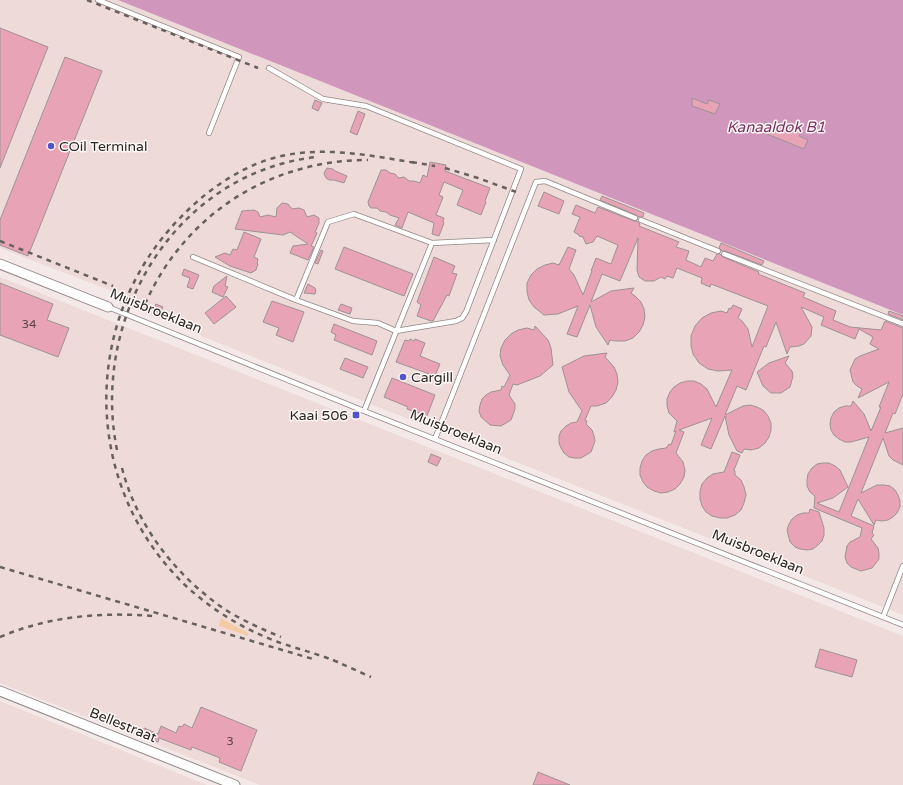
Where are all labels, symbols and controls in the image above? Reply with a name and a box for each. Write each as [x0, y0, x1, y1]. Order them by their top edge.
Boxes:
water label: Kanaaldok B1 [727, 118, 825, 136]
place label: COil Terminal [59, 138, 147, 155]
marker: COil Terminal [46, 141, 56, 151]
street label: Muisbroeklaan [107, 285, 205, 337]
house number: 34 [21, 317, 37, 331]
place label: Cargill [411, 369, 453, 386]
marker: Cargill [398, 372, 408, 382]
street label: Muisbroeklaan [407, 406, 505, 458]
place label: Kaai 506 [289, 407, 348, 424]
marker: Kaai 506 [351, 410, 361, 420]
street label: Muisbroeklaan [709, 526, 807, 578]
street label: Bellestraat [87, 704, 160, 746]
house number: 3 [226, 734, 234, 748]

